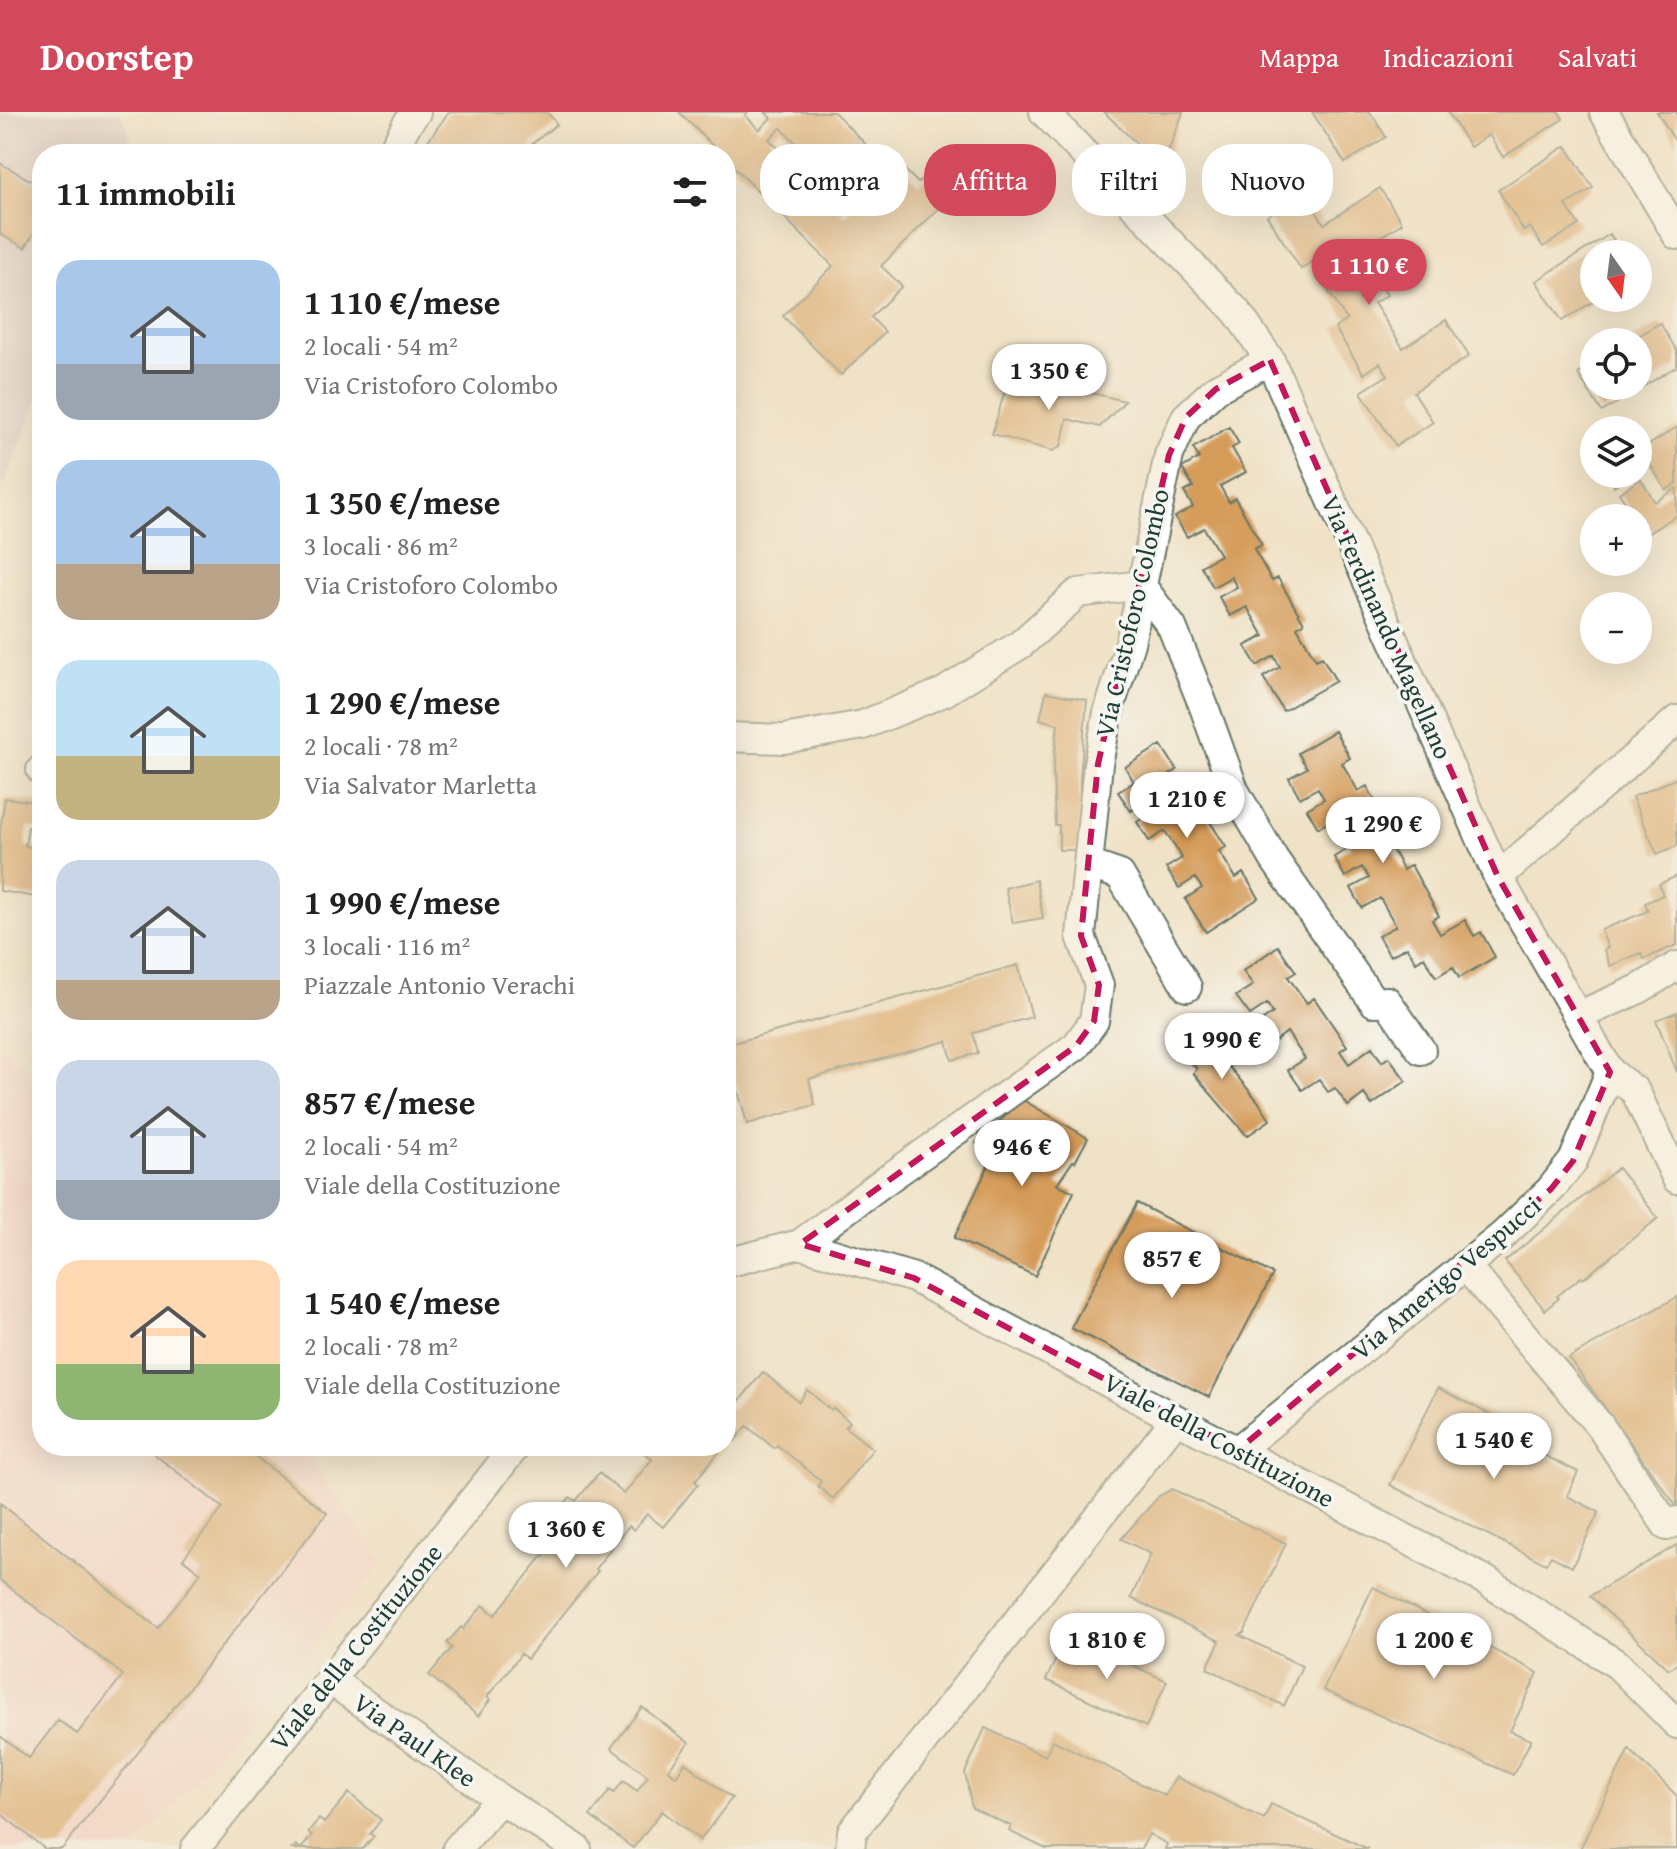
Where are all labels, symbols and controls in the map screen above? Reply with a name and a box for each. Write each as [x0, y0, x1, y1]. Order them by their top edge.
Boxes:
text: Doorstep [40, 28, 194, 84]
text: Mappa [1259, 36, 1339, 77]
text: Indicazioni [1383, 36, 1514, 77]
text: Salvati [1558, 36, 1637, 77]
chip: Compra [760, 144, 908, 216]
chip: Affitta [924, 144, 1056, 216]
chip: Filtri [1072, 144, 1186, 216]
chip: Nuovo [1202, 144, 1333, 216]
text: 11 immobili [56, 168, 236, 217]
icon: filters [668, 170, 712, 214]
pin: 1 110 € [1295, 239, 1443, 307]
north arrow [1580, 240, 1652, 312]
map controls [1580, 240, 1652, 664]
text: 1 110 € [1330, 245, 1408, 284]
text: 1 110 €/mese [304, 277, 500, 326]
icon: home [120, 292, 216, 388]
text: 2 locali · 54 m² [304, 326, 458, 365]
button: locate [1580, 328, 1652, 400]
pin: 1 350 € [975, 344, 1123, 412]
text: 1 350 € [1010, 350, 1088, 389]
text: Via Cristoforo Colombo [304, 365, 558, 404]
button: layers [1580, 416, 1652, 488]
text: 1 350 €/mese [304, 477, 500, 526]
street label: Via Cristoforo Colombo [1084, 485, 1179, 741]
street label: Via Ferdinando Magellano [1312, 488, 1463, 765]
icon: home [120, 492, 216, 588]
button: + [1580, 504, 1652, 576]
text: 3 locali · 86 m² [304, 526, 458, 565]
text: Via Cristoforo Colombo [304, 565, 558, 604]
button: − [1580, 592, 1652, 664]
text: 1 290 €/mese [304, 677, 500, 726]
icon: home [120, 692, 216, 788]
text: 2 locali · 78 m² [304, 726, 458, 765]
text: Via Salvator Marletta [304, 765, 537, 804]
pin: 1 210 € [1113, 772, 1261, 840]
text: 1 210 € [1148, 778, 1226, 817]
pin: 1 290 € [1309, 797, 1457, 865]
text: 1 290 € [1344, 803, 1422, 842]
text: 1 990 €/mese [304, 877, 500, 926]
icon: home [120, 892, 216, 988]
text: 3 locali · 116 m² [304, 926, 470, 965]
text: Piazzale Antonio Verachi [304, 965, 575, 1004]
pin: 1 990 € [1148, 1013, 1296, 1081]
text: 1 990 € [1183, 1019, 1261, 1058]
text: 857 €/mese [304, 1077, 475, 1126]
icon: home [120, 1092, 216, 1188]
pin: 946 € [966, 1120, 1078, 1188]
text: 2 locali · 54 m² [304, 1126, 458, 1165]
text: 946 € [992, 1126, 1052, 1165]
text: Viale della Costituzione [304, 1165, 561, 1204]
street label: Via Amerigo Vespucci [1342, 1186, 1549, 1369]
pin: 857 € [1116, 1232, 1228, 1300]
text: 857 € [1142, 1238, 1202, 1277]
text: 1 540 €/mese [304, 1277, 500, 1326]
icon: home [120, 1292, 216, 1388]
text: 2 locali · 78 m² [304, 1326, 458, 1365]
street label: Viale della Costituzione [1097, 1362, 1342, 1517]
text: Viale della Costituzione [304, 1365, 561, 1404]
pin: 1 540 € [1420, 1413, 1568, 1481]
text: 1 540 € [1455, 1419, 1533, 1458]
pin: 1 360 € [492, 1502, 640, 1570]
text: 1 360 € [527, 1508, 605, 1547]
street label: Viale della Costituzione [260, 1535, 452, 1759]
pin: 1 810 € [1033, 1613, 1181, 1681]
pin: 1 200 € [1360, 1613, 1508, 1681]
text: 1 810 € [1068, 1619, 1146, 1658]
text: 1 200 € [1395, 1619, 1473, 1658]
street label: Via Paul Klee [346, 1683, 485, 1797]

